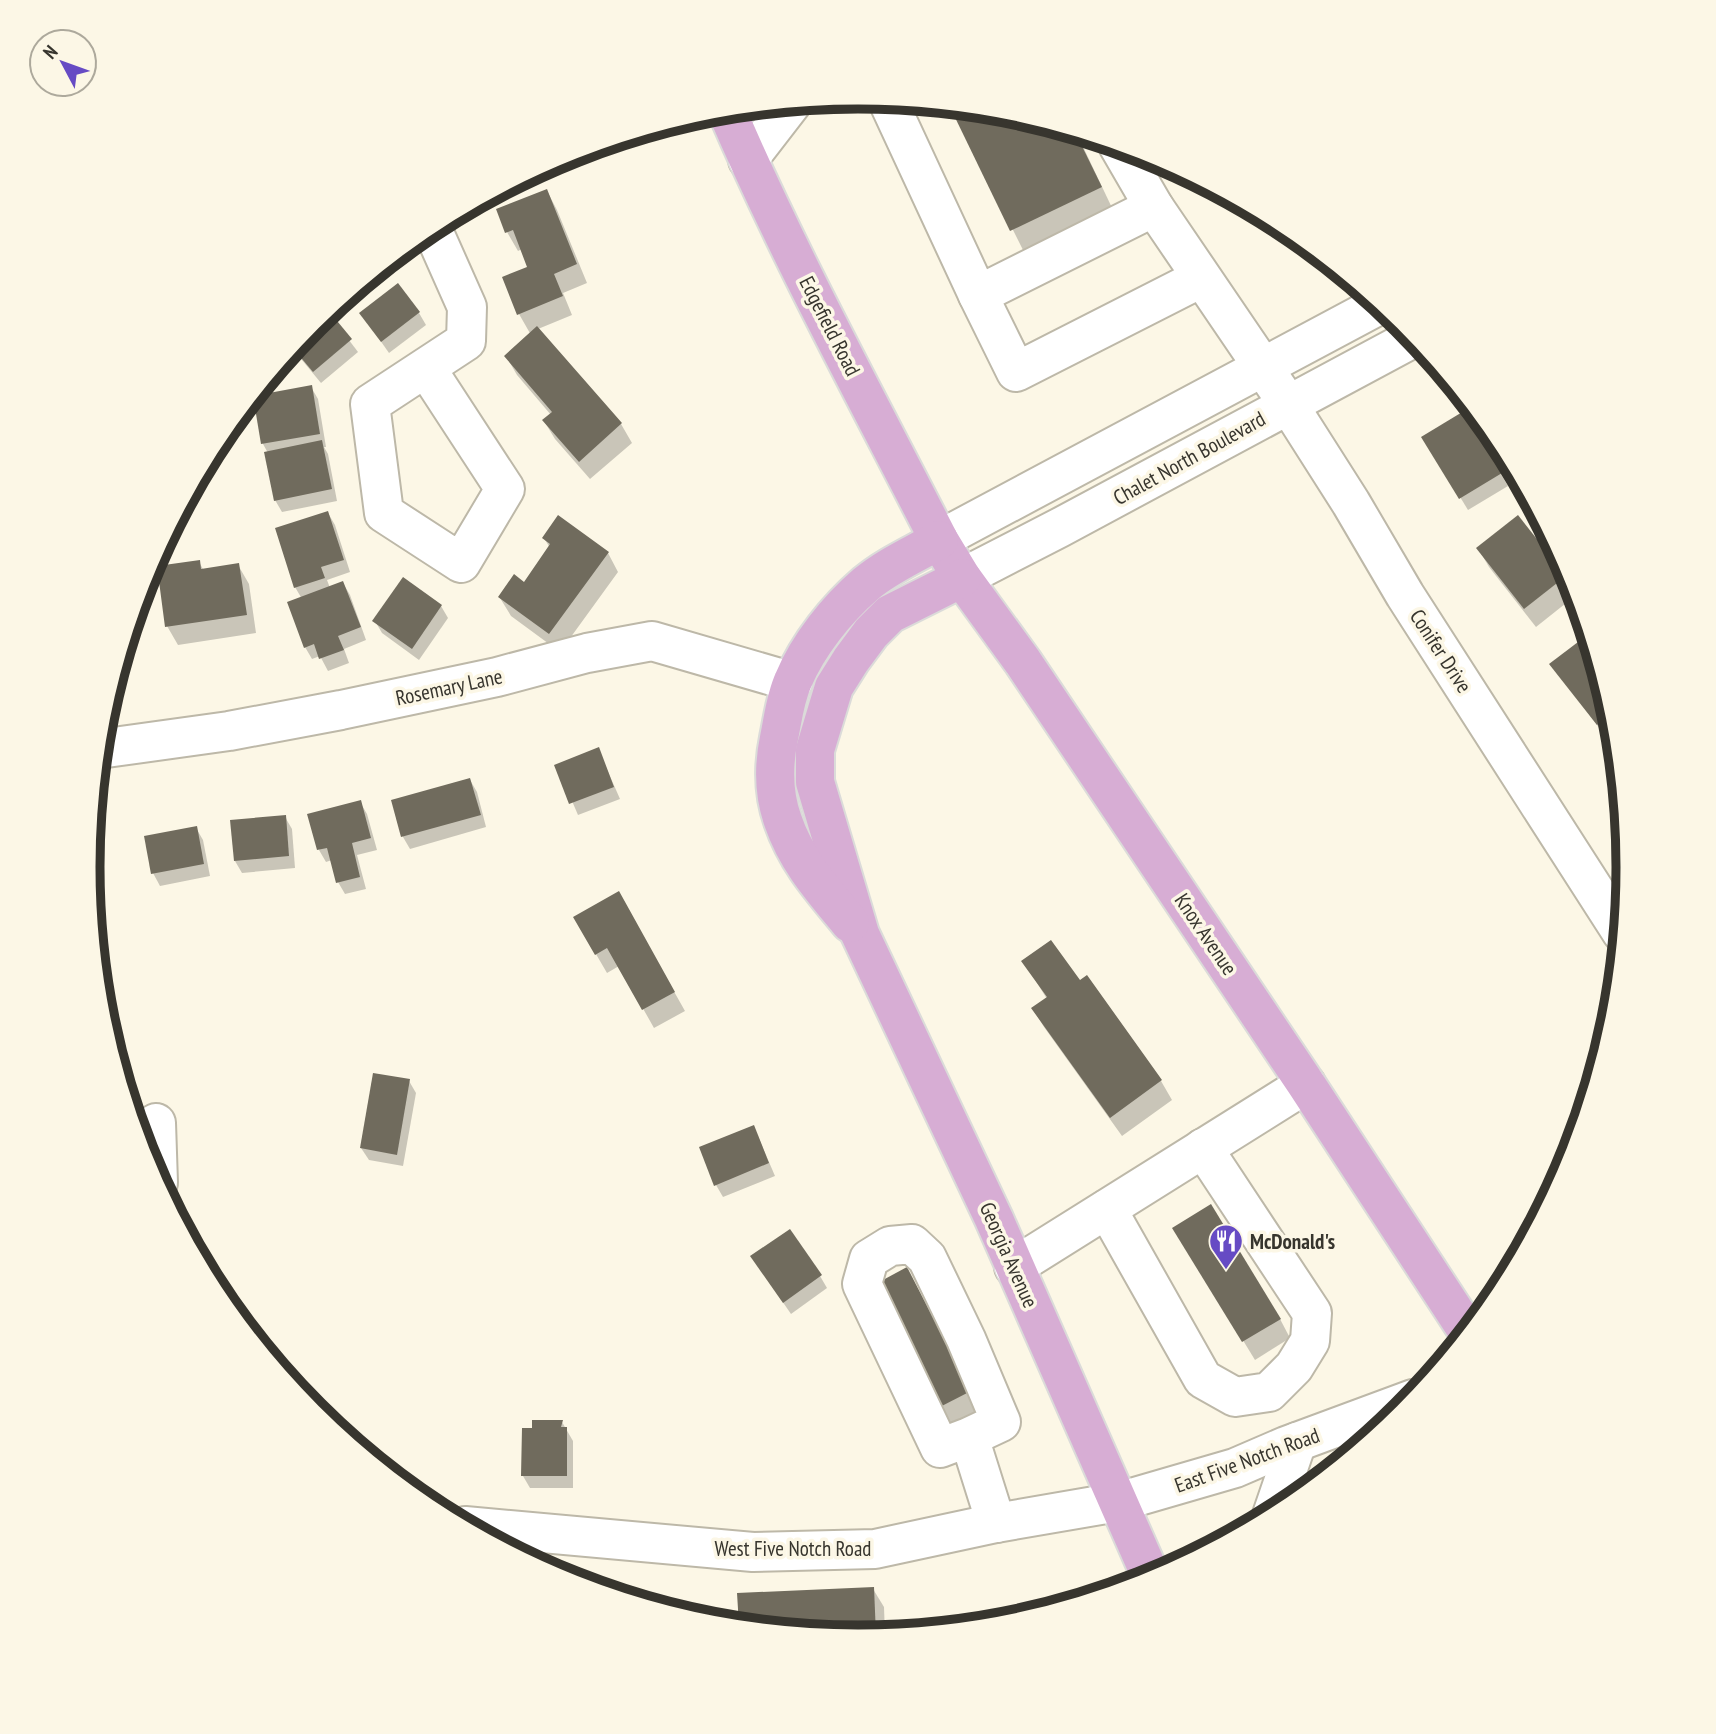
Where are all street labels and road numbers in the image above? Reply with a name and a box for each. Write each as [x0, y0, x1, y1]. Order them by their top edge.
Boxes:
street label: Edgefield Road [793, 272, 867, 380]
street label: Chalet North Boulevard [1108, 405, 1270, 511]
street label: Conifer Drive [1404, 604, 1478, 698]
street label: Rosemary Lane [393, 663, 505, 711]
street label: Knox Avenue [1169, 888, 1243, 980]
street label: Georgia Avenue [974, 1198, 1044, 1312]
street label: East Five Notch Road [1171, 1421, 1323, 1499]
street label: West Five Notch Road [715, 1535, 871, 1562]

